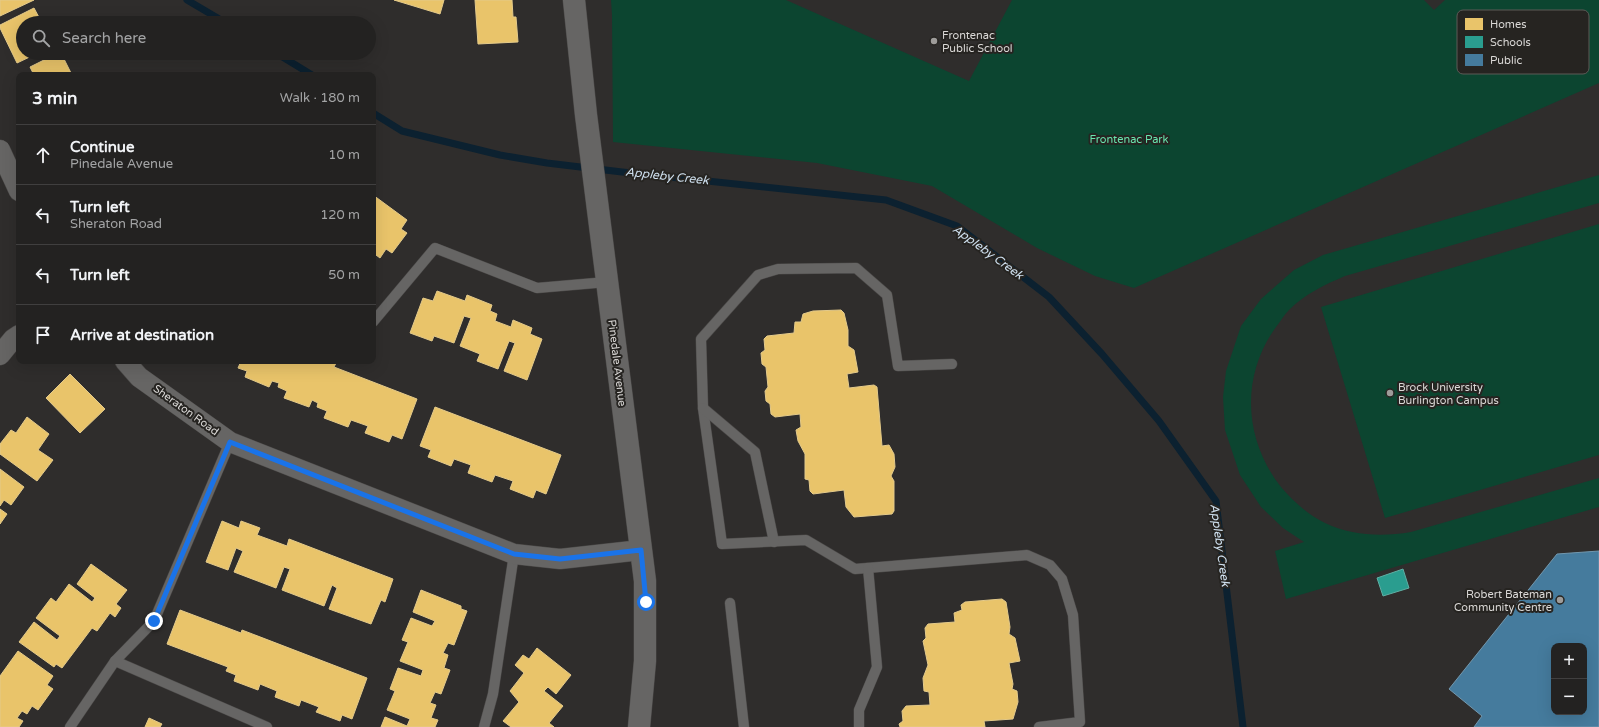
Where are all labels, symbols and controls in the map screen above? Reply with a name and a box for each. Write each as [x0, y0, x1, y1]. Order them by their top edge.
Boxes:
legend [1457, 10, 1589, 74]
search box [16, 16, 376, 60]
text: Homes [1490, 18, 1526, 31]
icon: search [30, 27, 52, 49]
text: Search here [62, 29, 146, 47]
place label: Frontenac Public School [942, 29, 1013, 55]
marker: Frontenac Public School [929, 36, 939, 46]
text: Schools [1490, 36, 1531, 49]
text: Public [1490, 54, 1522, 67]
text: 3 min [32, 88, 77, 109]
text: Walk · 180 m [280, 90, 360, 106]
park label: Frontenac Park [1089, 133, 1169, 146]
text: Continue [70, 138, 134, 156]
icon: ahead [32, 144, 54, 166]
text: 10 m [328, 147, 360, 163]
text: Pinedale Avenue [70, 156, 173, 172]
water label: Appleby Creek [625, 165, 711, 187]
text: Turn left [70, 198, 130, 216]
icon: left [32, 204, 54, 226]
text: 120 m [320, 207, 360, 223]
text: Sheraton Road [70, 216, 162, 232]
water label: Appleby Creek [950, 222, 1027, 283]
icon: left [32, 264, 54, 286]
text: Turn left [70, 266, 130, 284]
text: 50 m [328, 267, 360, 283]
street label: Pinedale Avenue [605, 319, 629, 407]
icon: arrive [32, 324, 54, 346]
text: Arrive at destination [70, 326, 214, 344]
place label: Brock University Burlington Campus [1398, 381, 1499, 407]
street label: Sheraton Road [151, 382, 221, 438]
marker: Brock University Burlington Campus [1385, 388, 1395, 398]
water label: Appleby Creek [1207, 503, 1233, 589]
place label: Robert Bateman Community Centre [1454, 588, 1552, 614]
route start [637, 593, 655, 611]
marker: Robert Bateman Community Centre [1555, 595, 1565, 605]
route end [145, 612, 163, 630]
map controls [1551, 643, 1587, 715]
button: + [1551, 643, 1587, 679]
button: − [1551, 679, 1587, 715]

